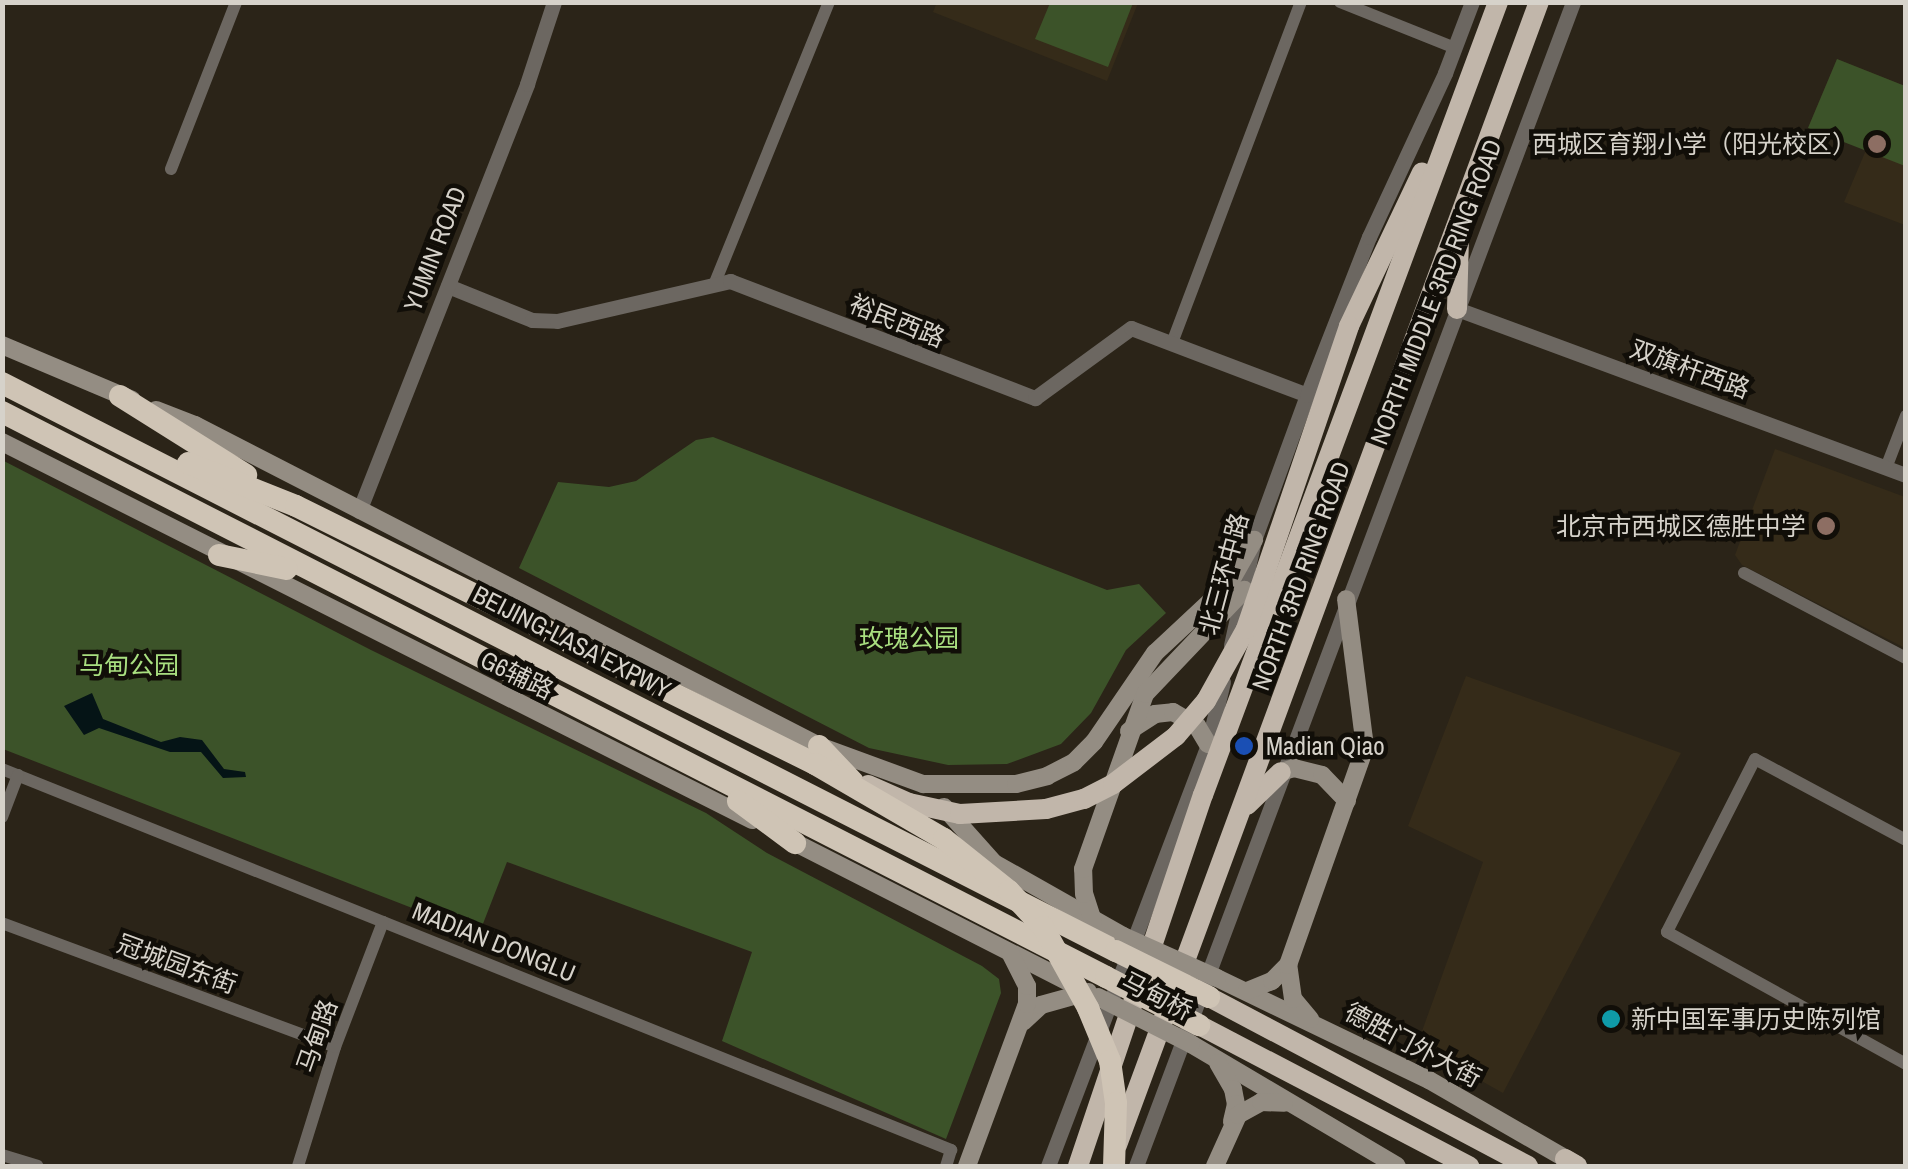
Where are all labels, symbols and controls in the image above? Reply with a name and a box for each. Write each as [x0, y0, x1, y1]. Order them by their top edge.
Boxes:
place label: 西城区育翔小学（阳光校区） [1532, 129, 1857, 159]
marker: 西城区育翔小学（阳光校区） [1866, 133, 1888, 155]
street label: NORTH MIDDLE 3RD RING ROAD [1364, 135, 1508, 449]
street label: YUMIN ROAD [398, 182, 472, 316]
street label: 裕民西路 [845, 288, 949, 354]
street label: 双旗杆西路 [1626, 334, 1754, 404]
street label: NORTH 3RD RING ROAD [1246, 458, 1356, 694]
street label: 北三环中路 [1193, 510, 1255, 638]
place label: 北京市西城区德胜中学 [1556, 511, 1806, 541]
marker: 北京市西城区德胜中学 [1815, 515, 1837, 537]
street label: BEIJING-LASA EXPWY [468, 579, 676, 705]
park label: 玫瑰公园 [859, 623, 959, 653]
street label: G6辅路 [476, 645, 558, 705]
park label: 马甸公园 [79, 650, 179, 680]
place label: Madian Qiao [1266, 731, 1385, 761]
marker: Madian Qiao [1231, 733, 1257, 759]
street label: MADIAN DONGLU [408, 896, 580, 988]
street label: 冠城园东街 [113, 929, 241, 999]
street label: 马甸桥 [1117, 966, 1197, 1026]
street label: 马甸路 [291, 996, 343, 1076]
street label: 德胜门外大街 [1340, 997, 1486, 1093]
place label: 新中国军事历史陈列馆 [1631, 1004, 1881, 1034]
marker: 新中国军事历史陈列馆 [1600, 1008, 1622, 1030]

